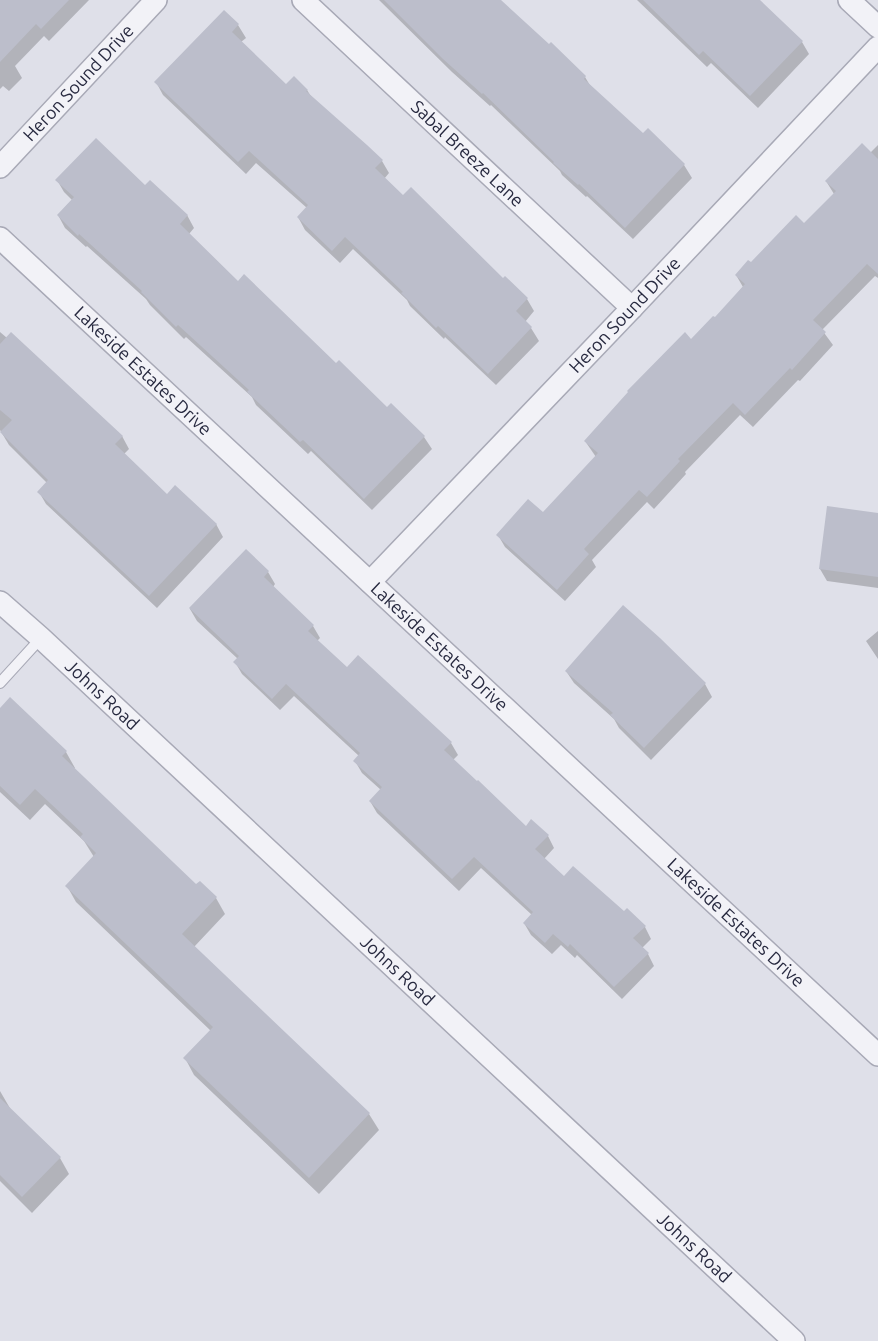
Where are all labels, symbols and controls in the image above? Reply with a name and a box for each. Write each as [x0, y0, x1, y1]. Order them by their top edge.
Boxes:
street label: Heron Sound Drive [19, 20, 137, 145]
street label: Sabal Breeze Lane [408, 96, 528, 210]
street label: Heron Sound Drive [565, 253, 684, 376]
street label: Lakeside Estates Drive [71, 302, 216, 439]
street label: Lakeside Estates Drive [367, 577, 513, 715]
street label: Johns Road [62, 655, 144, 733]
street label: Lakeside Estates Drive [664, 853, 809, 990]
street label: Johns Road [357, 931, 439, 1009]
street label: Johns Road [654, 1208, 736, 1286]

